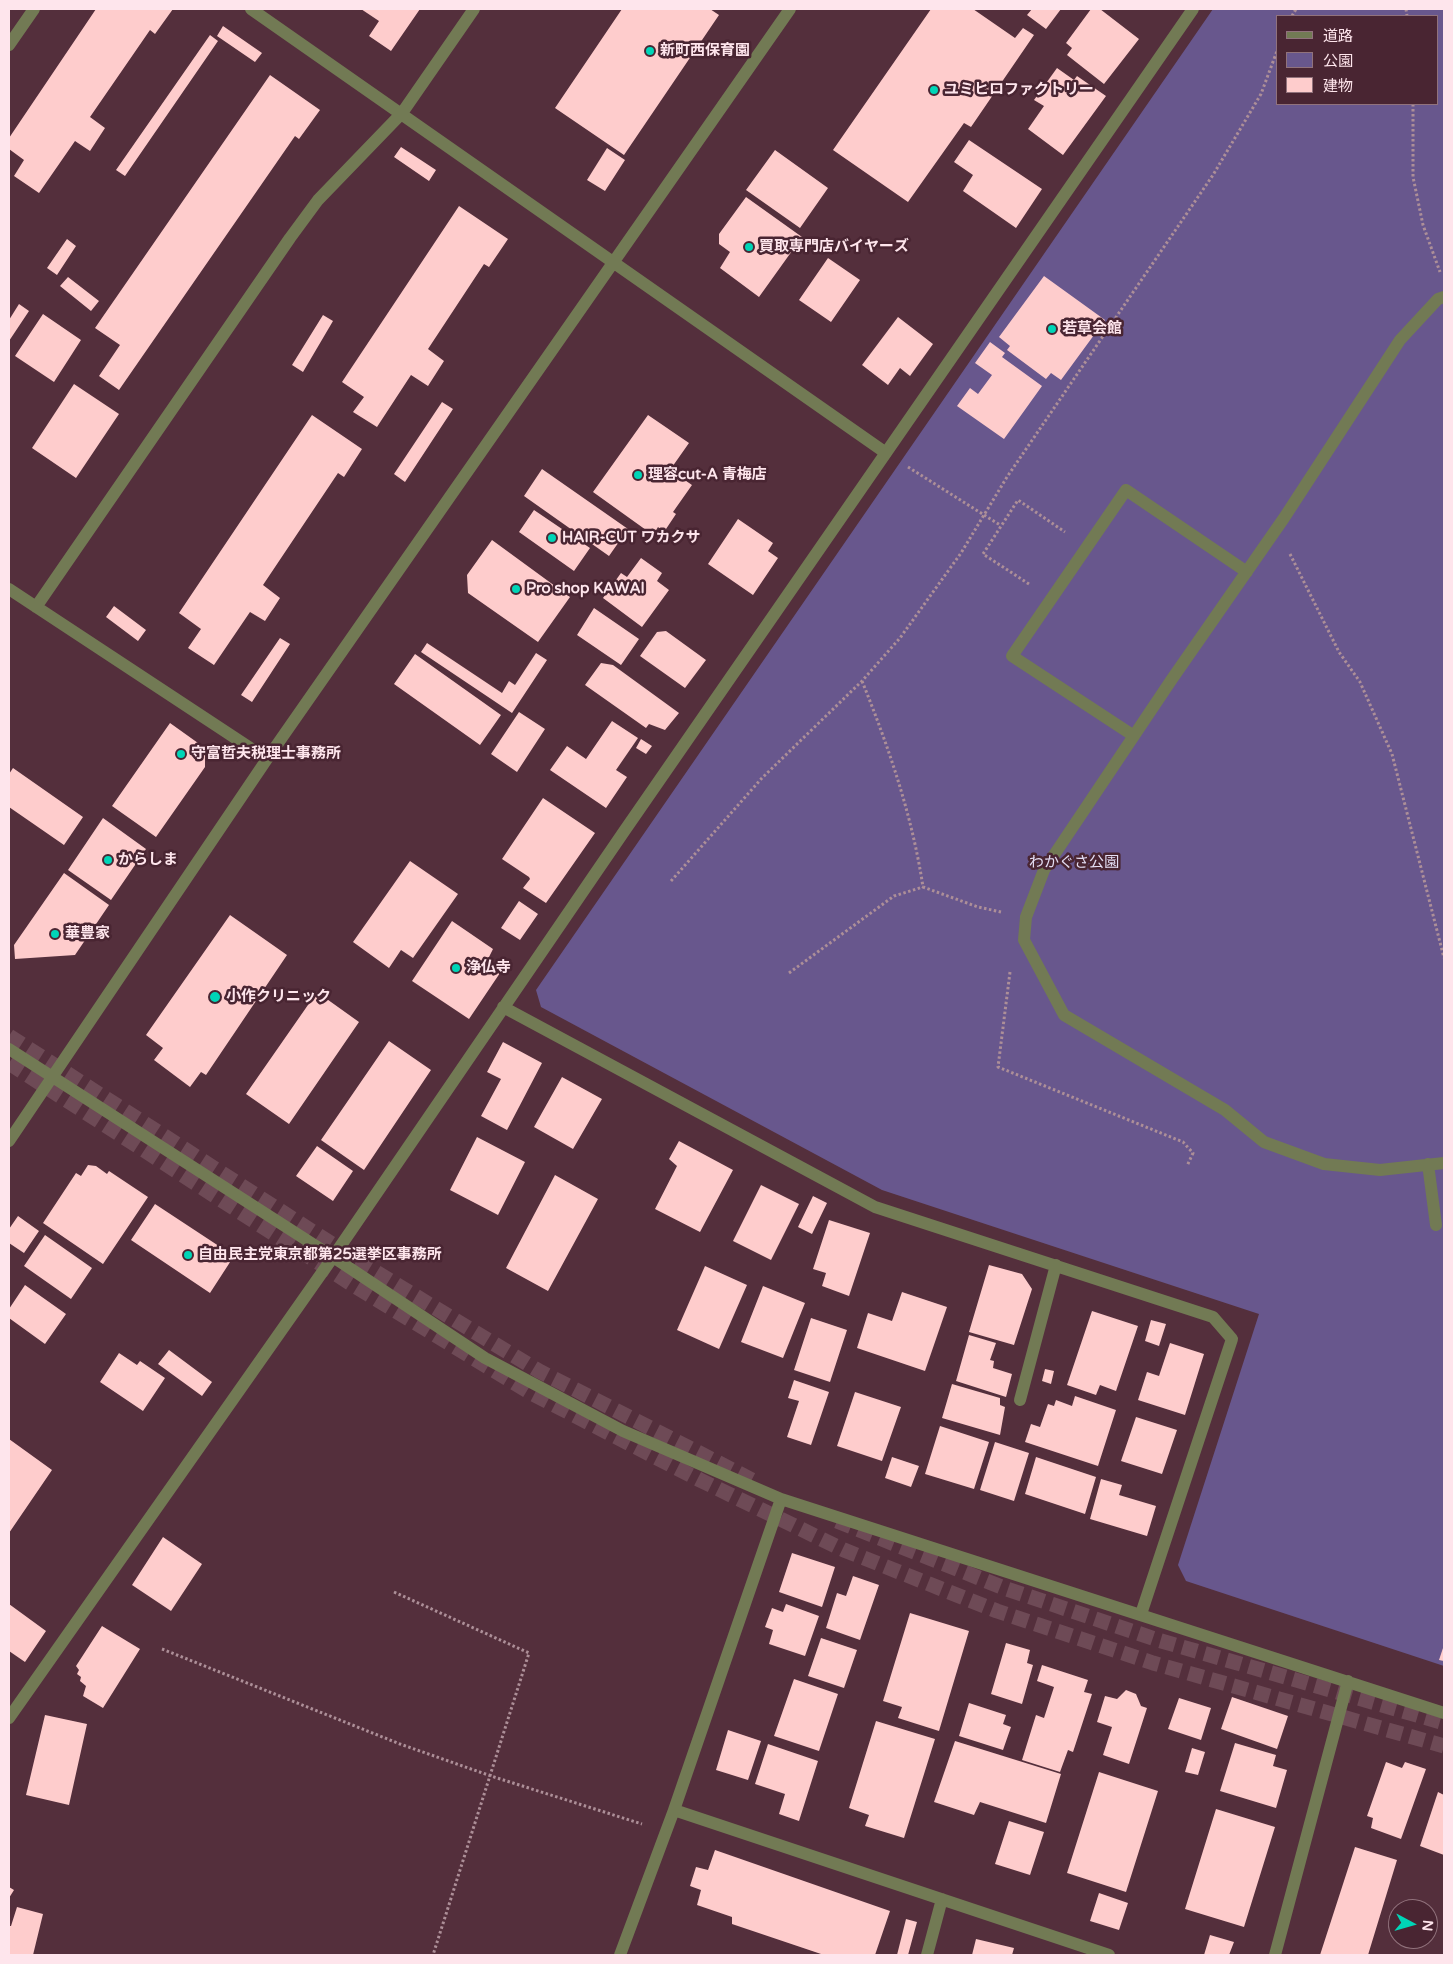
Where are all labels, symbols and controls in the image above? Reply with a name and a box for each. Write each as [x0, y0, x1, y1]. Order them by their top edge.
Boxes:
legend [1276, 15, 1438, 105]
text: 道路 [1323, 27, 1353, 45]
place label: 新町西保育園 [660, 42, 750, 60]
marker: 新町西保育園 [644, 45, 656, 57]
text: 公園 [1323, 52, 1353, 70]
text: 建物 [1323, 77, 1353, 95]
place label: ユミヒロファクトリー [944, 81, 1094, 99]
marker: ユミヒロファクトリー [928, 84, 940, 96]
place label: 買取専門店バイヤーズ [759, 238, 909, 256]
marker: 買取専門店バイヤーズ [743, 241, 755, 253]
place label: 若草会館 [1062, 320, 1122, 338]
marker: 若草会館 [1046, 323, 1058, 335]
place label: 理容cut-A 青梅店 [648, 466, 767, 484]
marker: 理容cut-A 青梅店 [632, 469, 644, 481]
place label: HAIR-CUT ワカクサ [562, 529, 700, 547]
marker: HAIR-CUT ワカクサ [546, 532, 558, 544]
place label: Pro shop KAWAI [526, 580, 645, 598]
marker: Pro shop KAWAI [510, 583, 522, 595]
place label: 守富哲夫税理士事務所 [191, 745, 341, 763]
marker: 守富哲夫税理士事務所 [175, 748, 187, 760]
place label: からしま [118, 851, 178, 869]
marker: からしま [102, 854, 114, 866]
park label: わかぐさ公園 [1029, 854, 1119, 872]
place label: 華豊家 [65, 925, 110, 943]
marker: 華豊家 [49, 928, 61, 940]
place label: 浄仏寺 [466, 959, 511, 977]
marker: 浄仏寺 [450, 962, 462, 974]
place label: 小作クリニック [226, 988, 331, 1006]
marker: 小作クリニック [208, 990, 222, 1004]
place label: 自由民主党東京都第25選挙区事務所 [198, 1246, 442, 1264]
marker: 自由民主党東京都第25選挙区事務所 [182, 1249, 194, 1261]
north arrow [1388, 1899, 1438, 1949]
text: N [1418, 1919, 1436, 1932]

